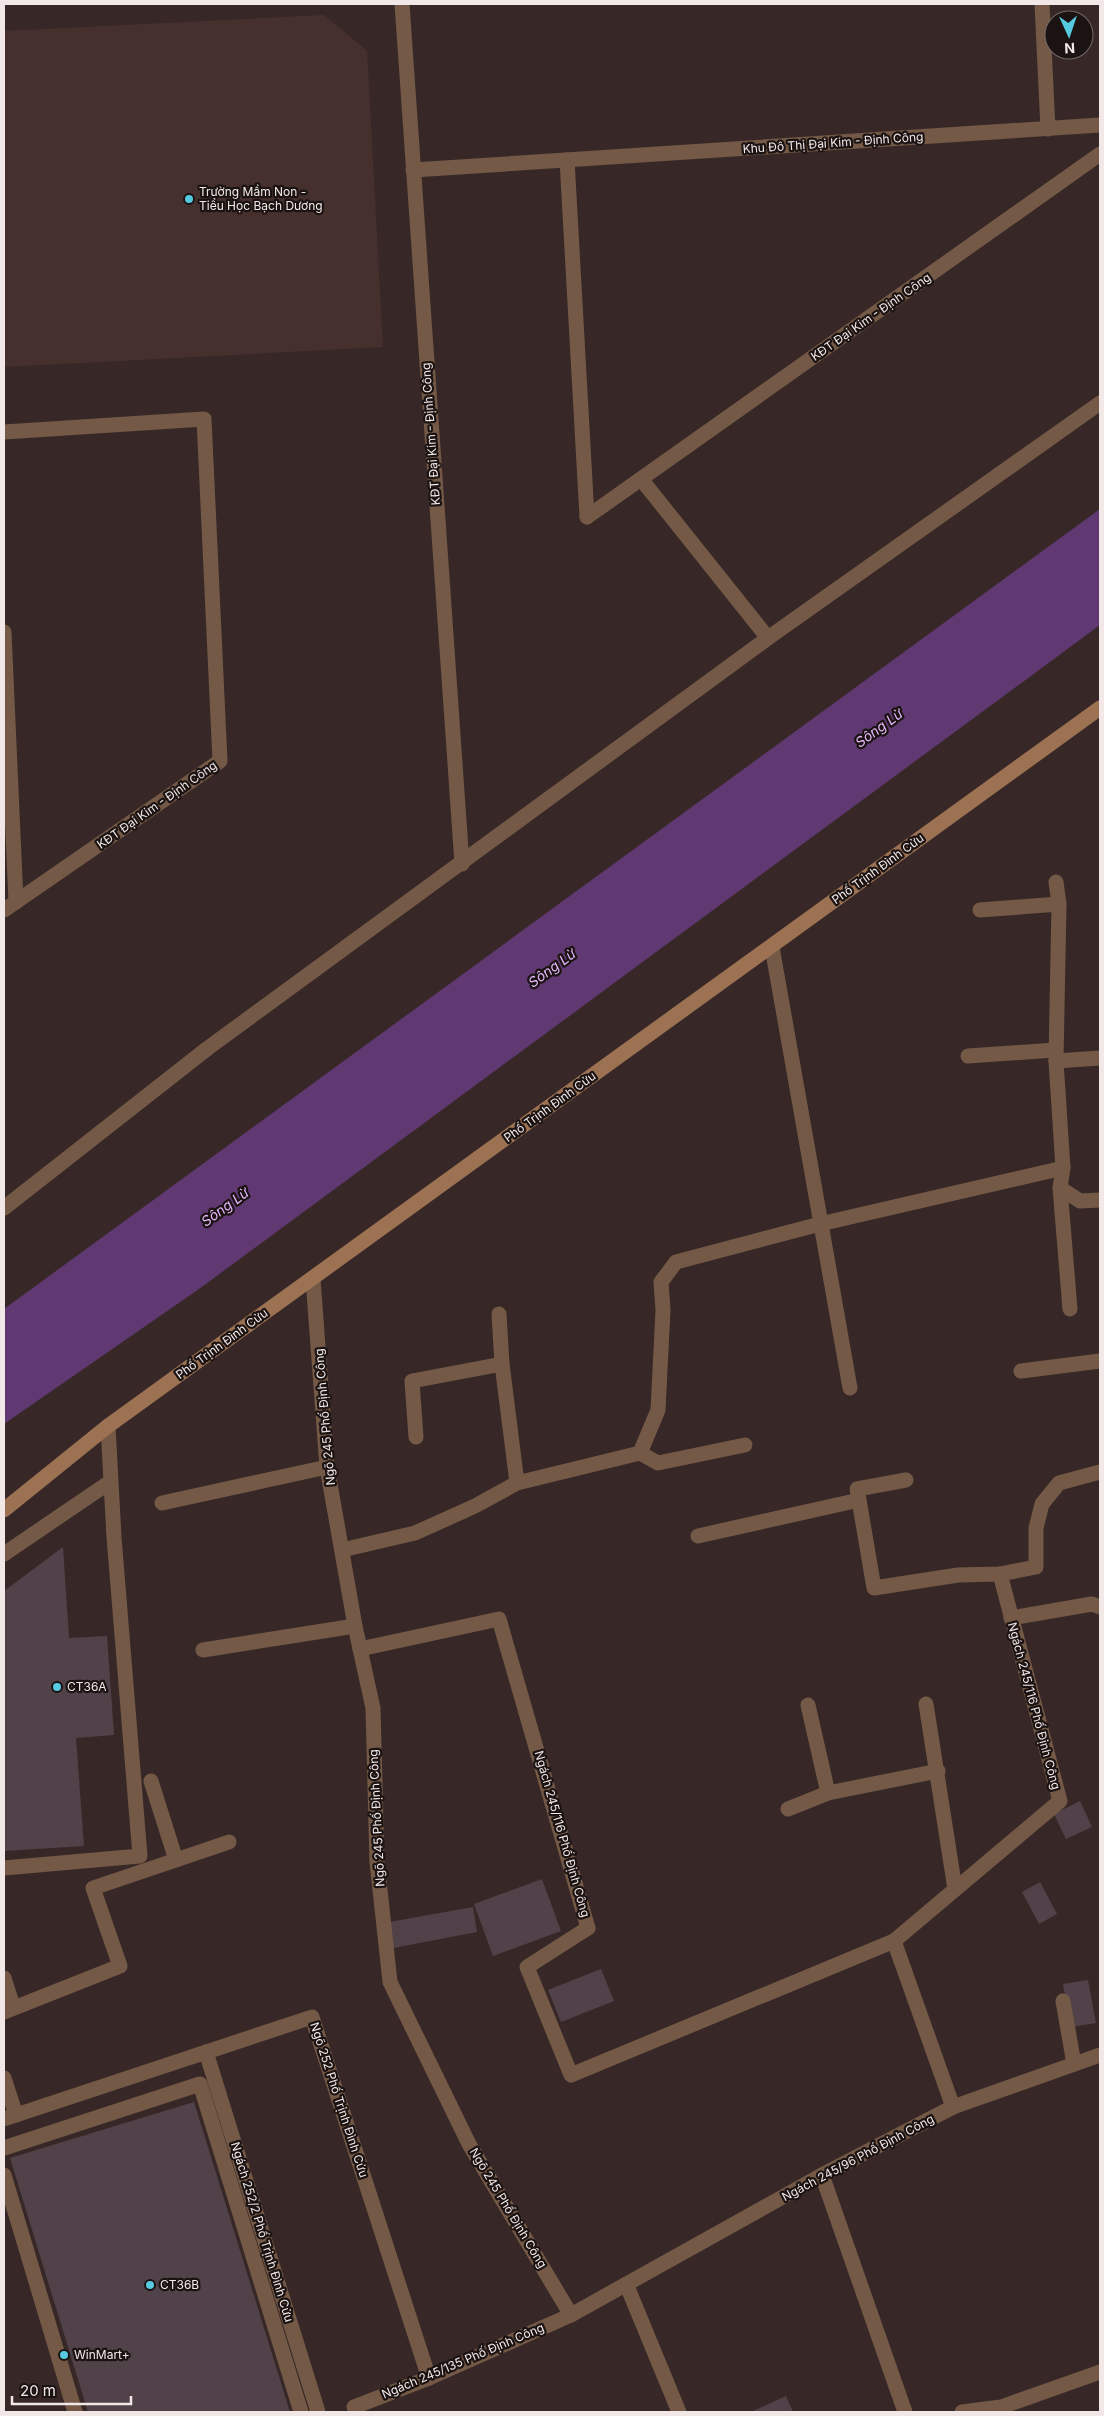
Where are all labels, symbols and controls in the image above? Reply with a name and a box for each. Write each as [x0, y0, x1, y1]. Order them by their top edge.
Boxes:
north arrow [1044, 10, 1094, 60]
text: N [1064, 40, 1075, 57]
street label: Khu Đô Thị Đại Kim - Định Công [742, 129, 924, 156]
place label: Trường Mầm Non - Tiểu Học Bạch Dương [199, 184, 323, 213]
marker: Trường Mầm Non - Tiểu Học Bạch Dương [183, 193, 195, 205]
street label: KĐT Đại Kim - Định Công [808, 269, 934, 364]
street label: KĐT Đại Kim - Định Công [418, 362, 443, 506]
water label: Sông Lừ [852, 704, 907, 751]
street label: KĐT Đại Kim - Định Công [94, 757, 220, 852]
street label: Phố Trịnh Đình Cửu [829, 830, 927, 907]
water label: Sông Lừ [525, 944, 580, 991]
street label: Phố Trịnh Đình Cửu [501, 1068, 599, 1145]
water label: Sông Lừ [198, 1183, 253, 1230]
street label: Phố Trịnh Đình Cửu [173, 1305, 271, 1382]
street label: Ngõ 245 Phố Định Công [311, 1348, 338, 1486]
street label: Ngách 245/116 Phố Định Công [1005, 1621, 1064, 1791]
place label: CT36A [67, 1679, 107, 1694]
marker: CT36A [51, 1681, 63, 1693]
street label: Ngõ 245 Phố Định Công [365, 1749, 388, 1887]
street label: Ngách 245/116 Phố Định Công [532, 1749, 593, 1919]
street label: Ngõ 252 Phố Trịnh Đình Cửu [307, 2020, 372, 2179]
street label: Ngách 245/96 Phố Định Công [779, 2111, 936, 2204]
street label: Ngách 252/2 Phố Trịnh Đình Cửu [228, 2140, 297, 2324]
street label: Ngõ 245 Phố Định Công [467, 2145, 550, 2270]
place label: CT36B [160, 2277, 199, 2292]
marker: CT36B [144, 2279, 156, 2291]
street label: Ngách 245/135 Phố Định Công [379, 2319, 546, 2402]
place label: WinMart+ [74, 2347, 130, 2362]
marker: WinMart+ [58, 2349, 70, 2361]
scale bar [12, 2374, 131, 2406]
text: 20 m [20, 2381, 56, 2400]

